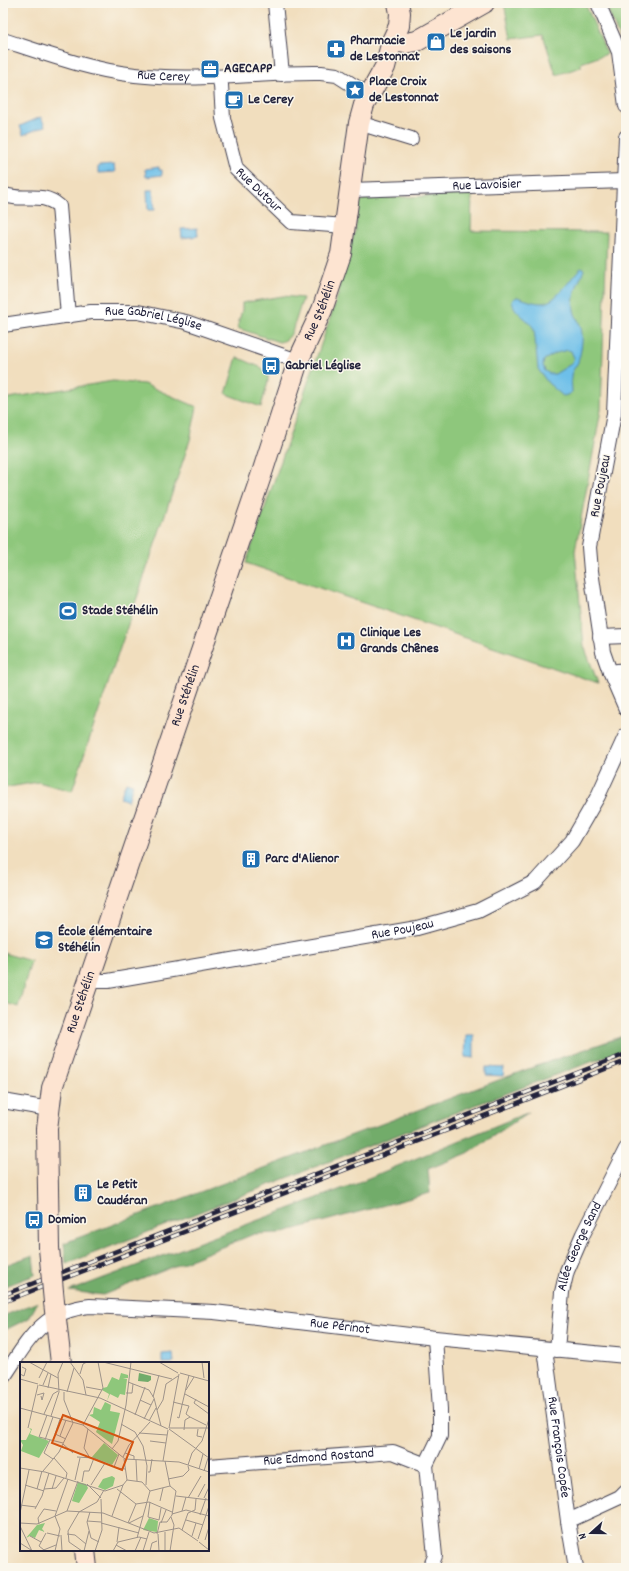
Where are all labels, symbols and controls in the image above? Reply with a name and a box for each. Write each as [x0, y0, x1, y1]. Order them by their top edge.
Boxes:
place label: Le jardin des saisons [450, 24, 511, 60]
place label: Pharmacie de Lestonnat [350, 31, 421, 67]
shop icon: Le jardin des saisons [425, 31, 447, 53]
pharmacy icon: Pharmacie de Lestonnat [325, 38, 347, 60]
office icon: AGECAPP [199, 58, 221, 80]
place label: AGECAPP [224, 59, 273, 79]
street label: Rue Cerey [136, 65, 190, 88]
place label: Place Croix de Lestonnat [369, 72, 440, 108]
place icon: Place Croix de Lestonnat [344, 79, 366, 101]
cafe icon: Le Cerey [223, 89, 245, 111]
place label: Le Cerey [248, 90, 295, 110]
street label: Rue Dutour [230, 163, 287, 218]
street label: Rue Lavoisier [452, 174, 523, 197]
street label: Rue Stéhélin [299, 277, 341, 345]
street label: Rue Gabriel Léglise [105, 302, 205, 337]
bus stop icon: Gabriel Léglise [260, 355, 282, 377]
place label: Gabriel Léglise [285, 356, 361, 376]
street label: Rue Poujeau [585, 453, 617, 519]
sports icon: Stade Stéhélin [57, 600, 79, 622]
place label: Stade Stéhélin [82, 601, 159, 621]
place label: Clinique Les Grands Chênes [360, 623, 439, 659]
hospital icon: Clinique Les Grands Chênes [335, 630, 357, 652]
street label: Rue Stéhélin [166, 662, 206, 729]
building icon: Parc d'Alienor [240, 848, 262, 870]
place label: Parc d'Alienor [265, 849, 340, 869]
street label: Rue Poujeau [370, 914, 436, 946]
place label: École élémentaire Stéhélin [58, 922, 152, 958]
school or university icon: École élémentaire Stéhélin [33, 929, 55, 951]
street label: Rue Stéhélin [61, 968, 101, 1036]
place label: Le Petit Caudéran [97, 1175, 148, 1211]
building icon: Le Petit Caudéran [72, 1182, 94, 1204]
street label: Allée George Sand [552, 1198, 608, 1293]
bus stop icon: Domion [23, 1209, 45, 1231]
place label: Domion [48, 1210, 87, 1230]
street label: Rue Périnot [309, 1313, 371, 1340]
inset map [20, 1362, 209, 1551]
street label: Rue François Copée [541, 1395, 575, 1499]
street label: Rue Edmond Rostand [263, 1443, 375, 1472]
north arrow [571, 1513, 611, 1553]
text: N [575, 1530, 592, 1541]

